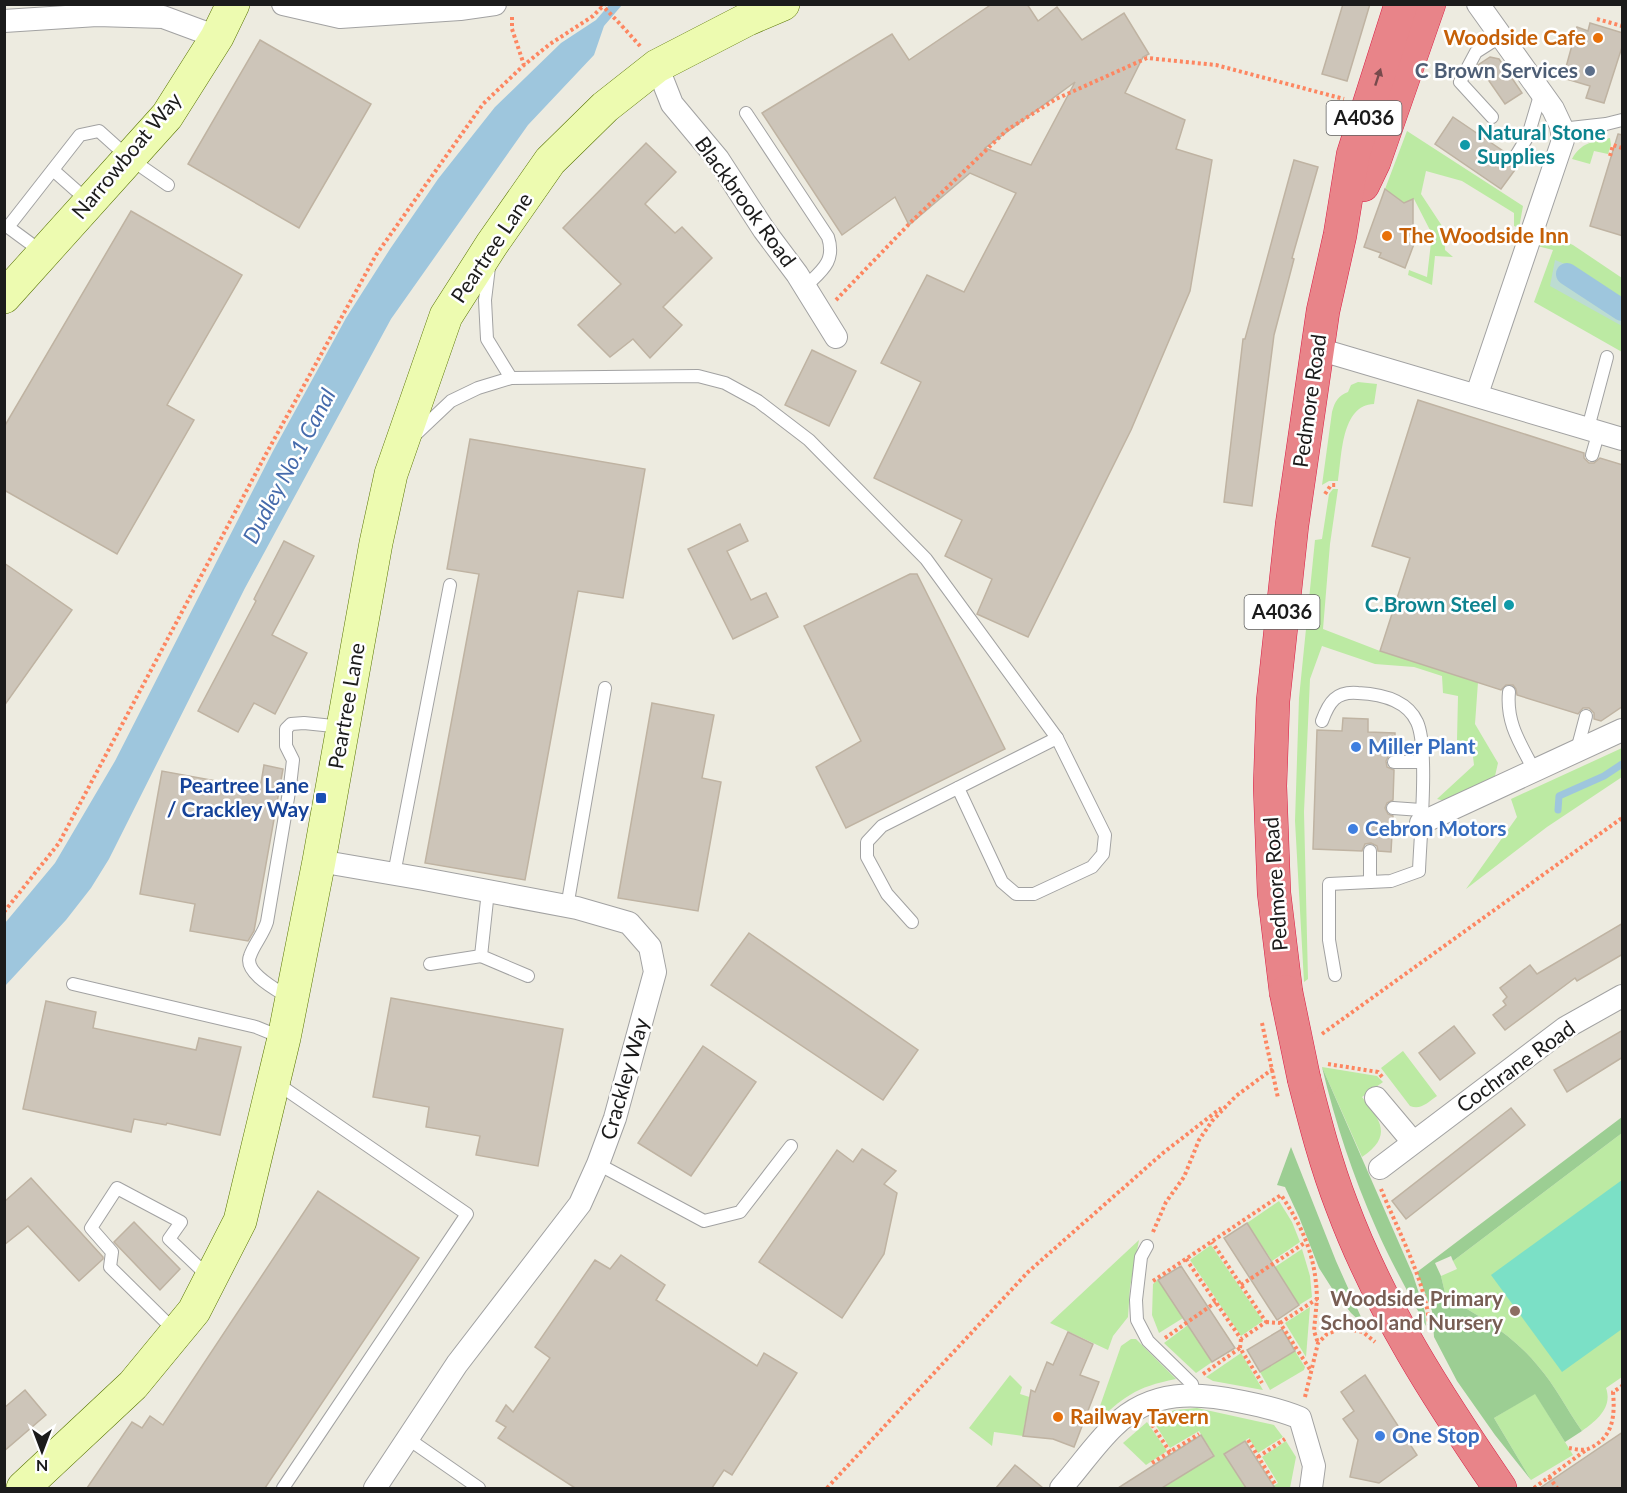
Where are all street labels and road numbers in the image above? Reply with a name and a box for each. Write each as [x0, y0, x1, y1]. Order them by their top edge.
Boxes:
street label: Narrowboat Way [66, 87, 186, 223]
road number: A4036 [1326, 101, 1402, 135]
street label: Blackbrook Road [691, 131, 802, 271]
street label: Peartree Lane [445, 187, 537, 307]
street label: Pedmore Road [1287, 333, 1330, 469]
road number: A4036 [1244, 595, 1320, 629]
street label: Peartree Lane [322, 641, 369, 771]
street label: Pedmore Road [1257, 816, 1292, 952]
street label: Cochrane Road [1451, 1014, 1579, 1117]
street label: Crackley Way [594, 1015, 653, 1142]

